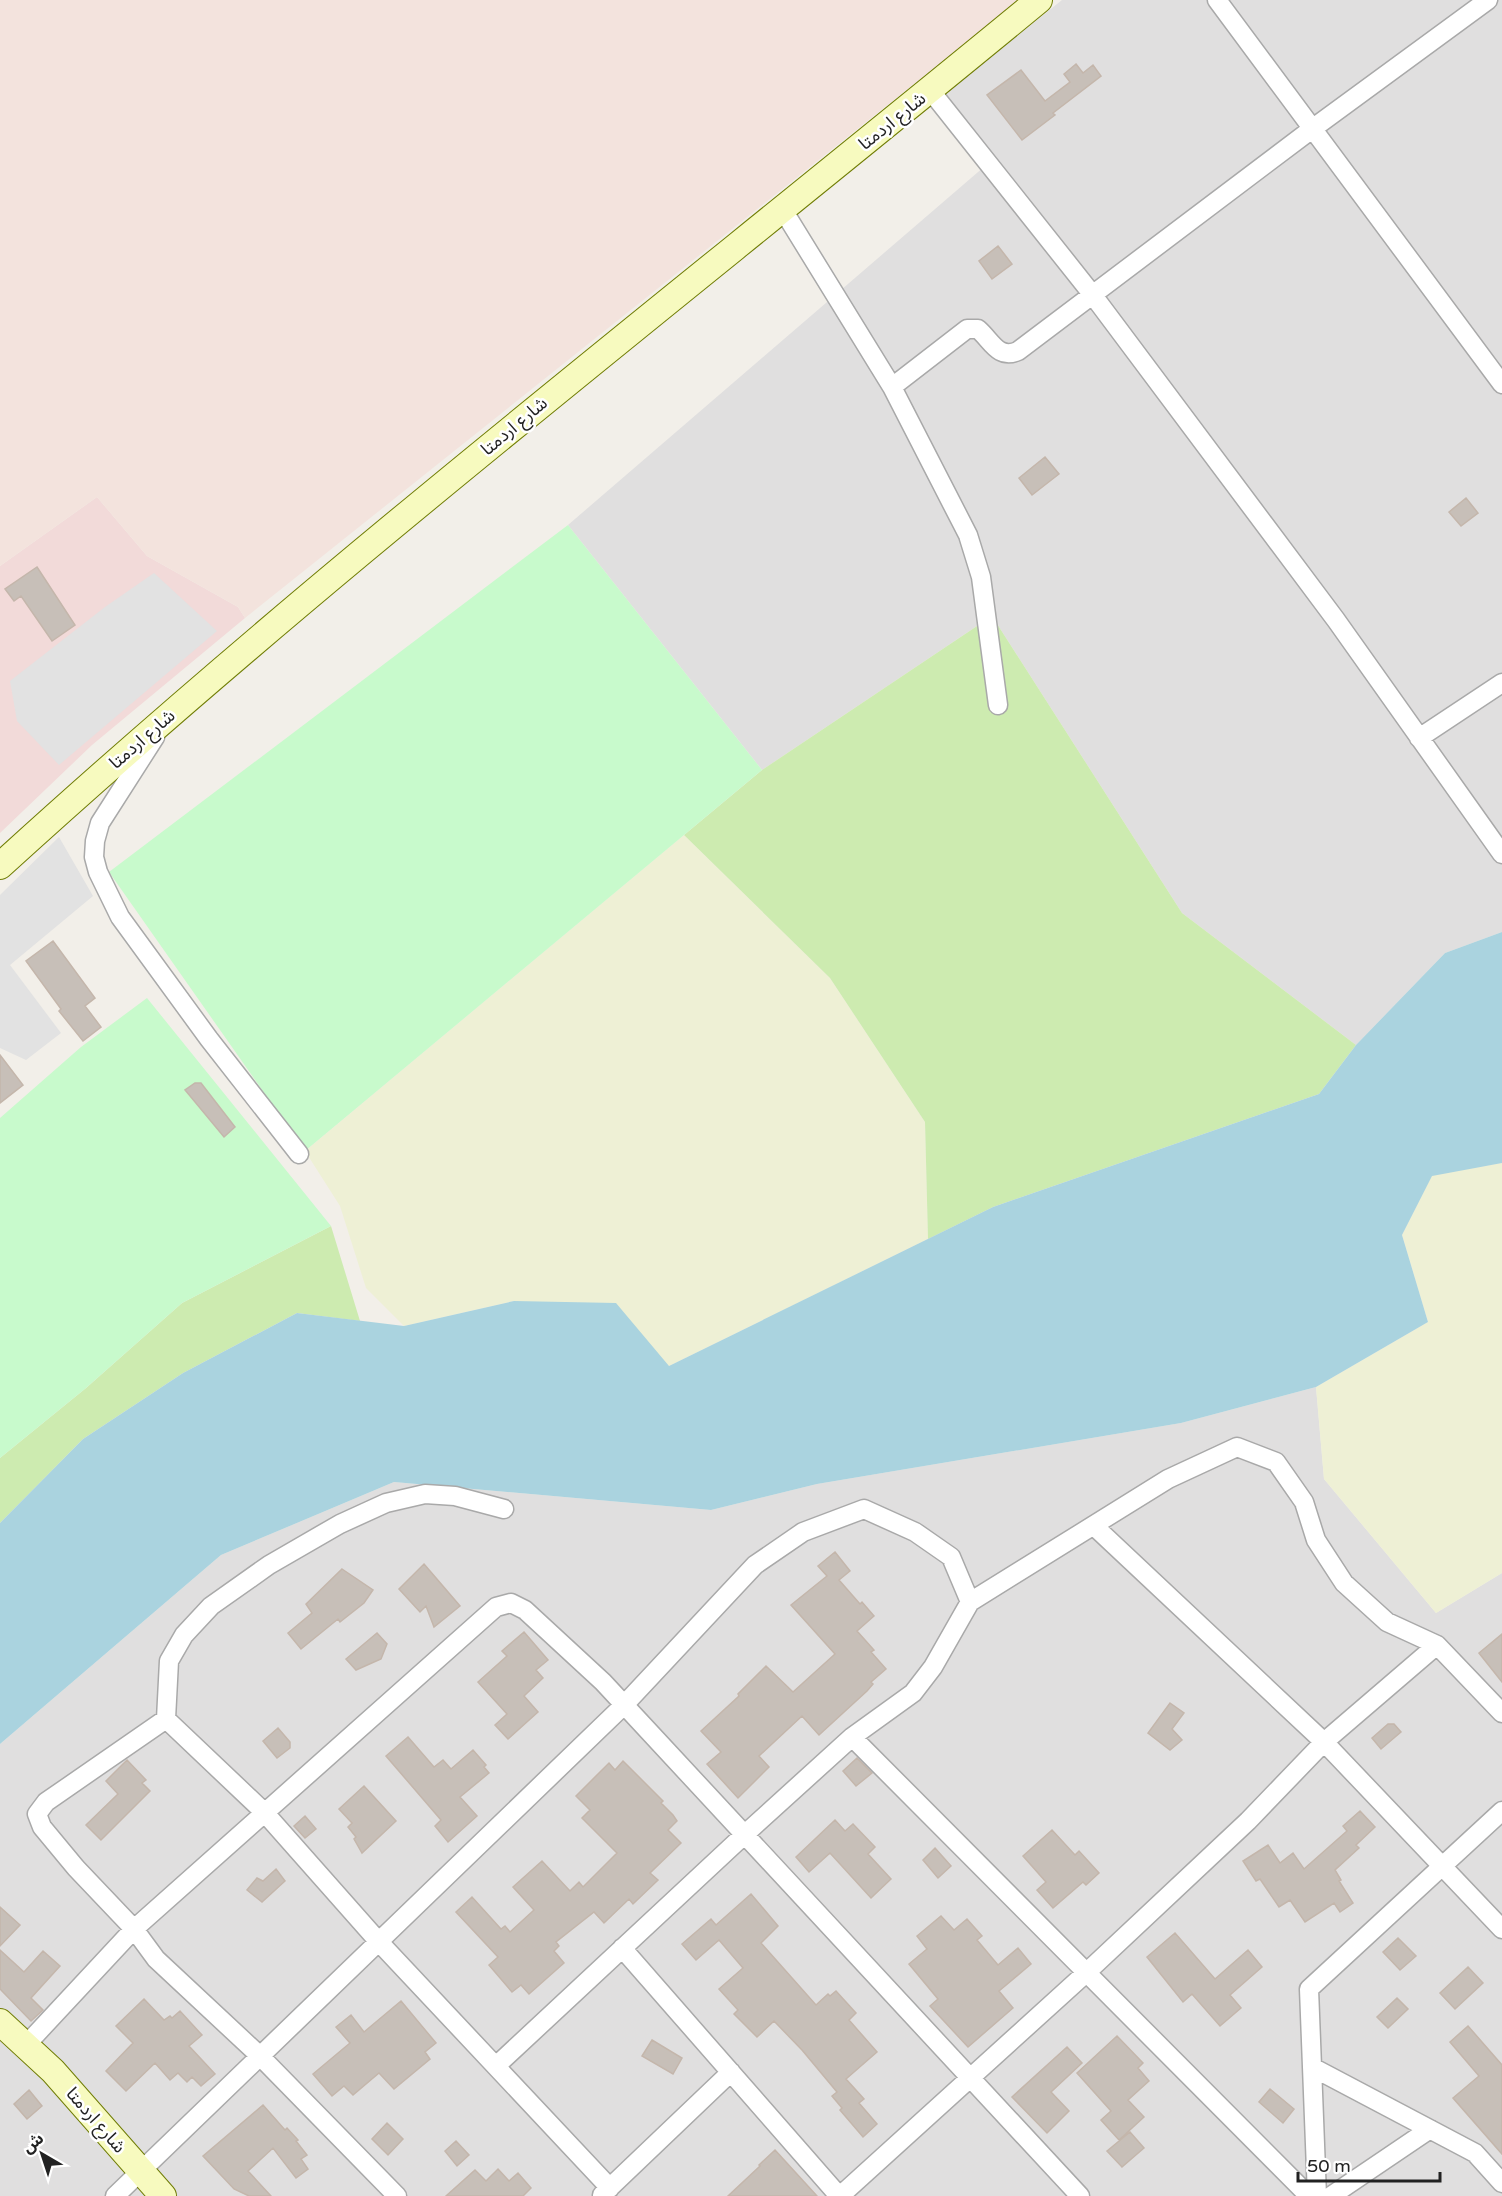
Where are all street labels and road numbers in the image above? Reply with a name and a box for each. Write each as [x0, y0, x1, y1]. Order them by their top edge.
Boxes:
street label: شارع اردمتا [854, 87, 932, 157]
street label: شارع اردمتا [476, 392, 554, 462]
street label: شارع اردمتا [105, 704, 181, 776]
street label: شارع اردمتا [59, 2083, 131, 2159]

